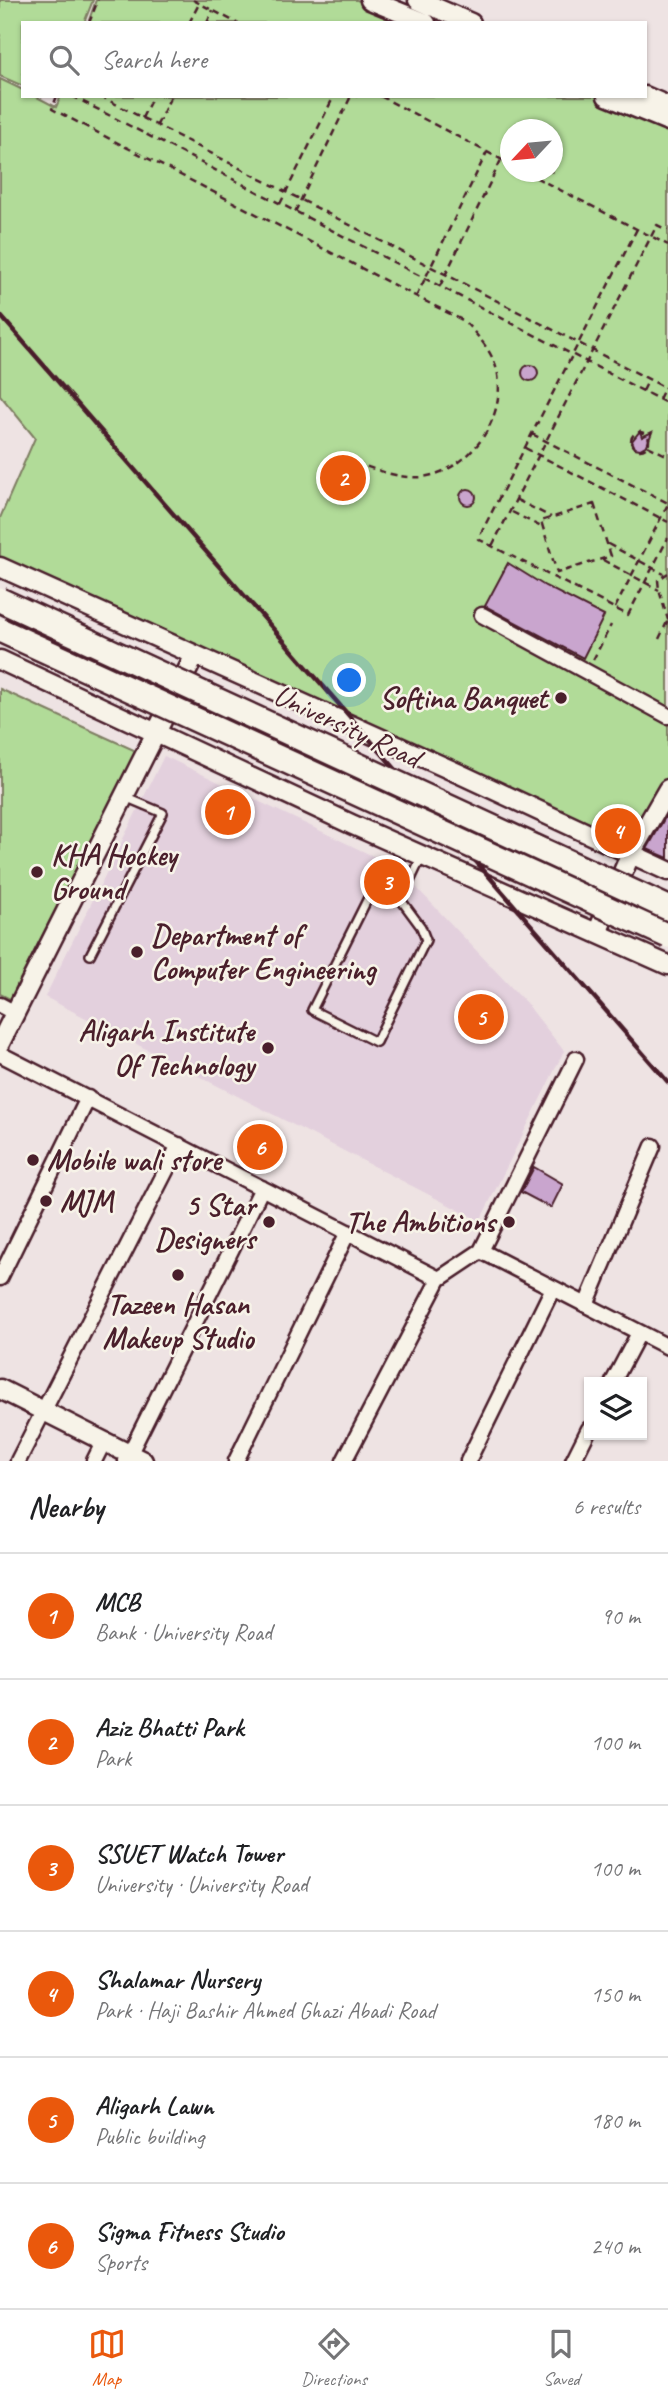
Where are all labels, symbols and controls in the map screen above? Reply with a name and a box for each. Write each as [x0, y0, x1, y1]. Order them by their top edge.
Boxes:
search box [21, 21, 647, 98]
icon: search [45, 41, 83, 79]
text: Search here [101, 43, 207, 76]
north arrow [500, 119, 563, 182]
pin: 2 [320, 452, 366, 504]
your location [332, 663, 366, 697]
street label: University Road [268, 675, 430, 778]
place label: Softina Banquet [379, 679, 550, 717]
marker: Softina Banquet [553, 690, 569, 706]
pin: 1 [205, 786, 251, 838]
pin: 4 [595, 805, 641, 857]
place label: KHA Hockey Ground [51, 836, 179, 908]
pin: 3 [364, 856, 410, 908]
marker: KHA Hockey Ground [29, 864, 45, 880]
place label: Department of Computer Engineering [151, 916, 378, 988]
marker: Department of Computer Engineering [129, 944, 145, 960]
pin: 5 [458, 991, 504, 1043]
place label: Aligarh Institute Of Technology [79, 1012, 257, 1084]
marker: Aligarh Institute Of Technology [260, 1040, 276, 1056]
pin: 6 [237, 1121, 283, 1173]
place label: Mobile wali store [47, 1141, 224, 1179]
marker: Mobile wali store [25, 1152, 41, 1168]
place label: MJM [60, 1182, 115, 1220]
place label: 5 Star Designers [155, 1186, 258, 1258]
marker: MJM [38, 1193, 54, 1209]
place label: The Ambitions [345, 1203, 498, 1241]
marker: 5 Star Designers [261, 1214, 277, 1230]
marker: The Ambitions [501, 1214, 517, 1230]
marker: Tazeen Hasan Makeup Studio [170, 1267, 186, 1283]
place label: Tazeen Hasan Makeup Studio [103, 1285, 256, 1357]
map controls [584, 1377, 647, 1440]
button: layers [584, 1377, 647, 1440]
text: Nearby [28, 1488, 104, 1526]
text: 6 results [573, 1492, 640, 1521]
text: MCB [95, 1585, 140, 1618]
text: 1 [46, 1602, 56, 1631]
text: 90 m [601, 1602, 640, 1631]
text: Bank · University Road [95, 1618, 272, 1647]
text: Aziz Bhatti Park [95, 1711, 244, 1744]
text: 2 [46, 1728, 56, 1757]
text: 100 m [591, 1728, 640, 1757]
text: Park [95, 1744, 131, 1773]
text: SSUET Watch Tower [95, 1837, 283, 1870]
text: 3 [46, 1854, 56, 1883]
text: 100 m [591, 1854, 640, 1883]
text: University · University Road [95, 1870, 308, 1899]
text: Shalamar Nursery [95, 1963, 260, 1996]
text: 4 [46, 1980, 56, 2009]
text: 150 m [591, 1980, 640, 2009]
text: Park · Haji Bashir Ahmed Ghazi Abadi Road [95, 1996, 435, 2025]
text: Aligarh Lawn [95, 2089, 213, 2122]
text: 5 [46, 2106, 56, 2135]
text: 180 m [591, 2106, 640, 2135]
text: Public building [95, 2122, 204, 2151]
text: Sigma Fitness Studio [95, 2215, 284, 2248]
text: 6 [46, 2232, 56, 2261]
text: 240 m [591, 2232, 640, 2261]
text: Sports [95, 2248, 147, 2277]
tab: Map [88, 2325, 126, 2391]
tab: Directions [301, 2325, 367, 2391]
tab: Saved [542, 2325, 580, 2391]

